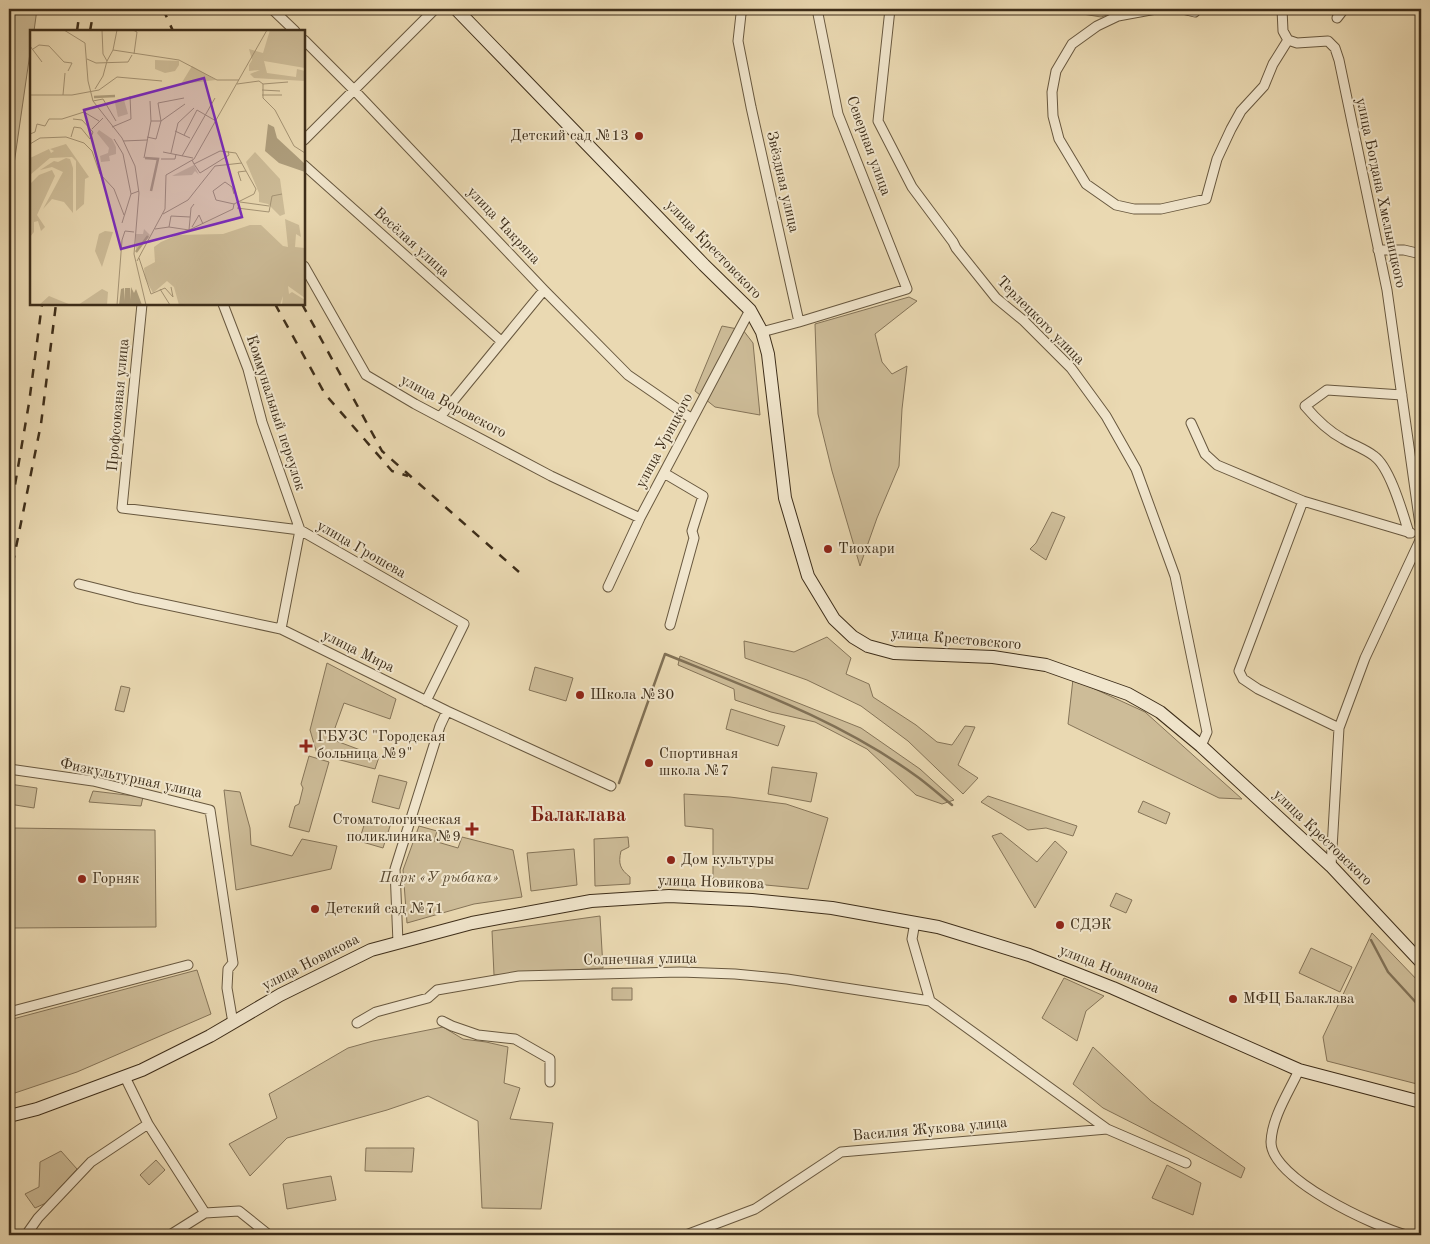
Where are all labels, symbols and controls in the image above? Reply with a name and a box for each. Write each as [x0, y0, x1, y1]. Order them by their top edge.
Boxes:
inset map [30, 30, 305, 305]
street label: Северная улица [843, 94, 893, 198]
street label: улица Богдана Хмельницкого [1352, 96, 1408, 290]
place label: Детский сад №13 [511, 129, 629, 144]
marker: Детский сад №13 [633, 130, 645, 142]
street label: Звёздная улица [763, 130, 801, 235]
street label: улица Чакряна [464, 184, 543, 268]
street label: улица Крестовского [662, 198, 764, 302]
street label: Весёлая улица [370, 205, 452, 281]
street label: Терлецкого улица [993, 274, 1087, 368]
street label: Коммунальный переулок [243, 333, 307, 493]
street label: Профсоюзная улица [106, 337, 132, 472]
street label: улица Воровского [398, 373, 508, 441]
street label: улица Урицкого [634, 391, 696, 491]
street label: улица Грошева [314, 518, 409, 582]
place label: Тиохари [838, 542, 895, 557]
marker: Тиохари [822, 543, 834, 555]
street label: улица Крестовского [890, 627, 1022, 653]
street label: улица Мира [319, 628, 397, 676]
place label: Школа №30 [590, 688, 674, 703]
marker: Школа №30 [574, 689, 586, 701]
place label: ГБУЗС "Городская больница №9" [317, 730, 446, 762]
marker: ГБУЗС "Городская больница №9" [299, 739, 313, 753]
place label: Спортивная школа №7 [659, 747, 738, 779]
street label: Физкультурная улица [58, 757, 204, 802]
marker: Спортивная школа №7 [643, 757, 655, 769]
street label: улица Крестовского [1270, 787, 1374, 889]
district label: Балаклава [530, 806, 626, 826]
place label: Стоматологическая поликлиника №9 [333, 813, 461, 845]
marker: Стоматологическая поликлиника №9 [465, 822, 479, 836]
place label: Дом культуры [681, 853, 774, 868]
marker: Дом культуры [665, 854, 677, 866]
park label: Парк «У рыбака» [378, 870, 499, 886]
place label: Горняк [92, 872, 140, 887]
marker: Горняк [76, 873, 88, 885]
street label: улица Новикова [657, 874, 765, 892]
place label: Детский сад №71 [325, 902, 443, 917]
marker: Детский сад №71 [309, 903, 321, 915]
place label: СДЭК [1070, 918, 1112, 933]
marker: СДЭК [1054, 919, 1066, 931]
street label: улица Новикова [260, 932, 362, 994]
street label: улица Новикова [1057, 943, 1162, 997]
street label: Солнечная улица [583, 951, 698, 968]
place label: МФЦ Балаклава [1243, 992, 1355, 1007]
marker: МФЦ Балаклава [1227, 993, 1239, 1005]
street label: Василия Жукова улица [852, 1116, 1009, 1144]

